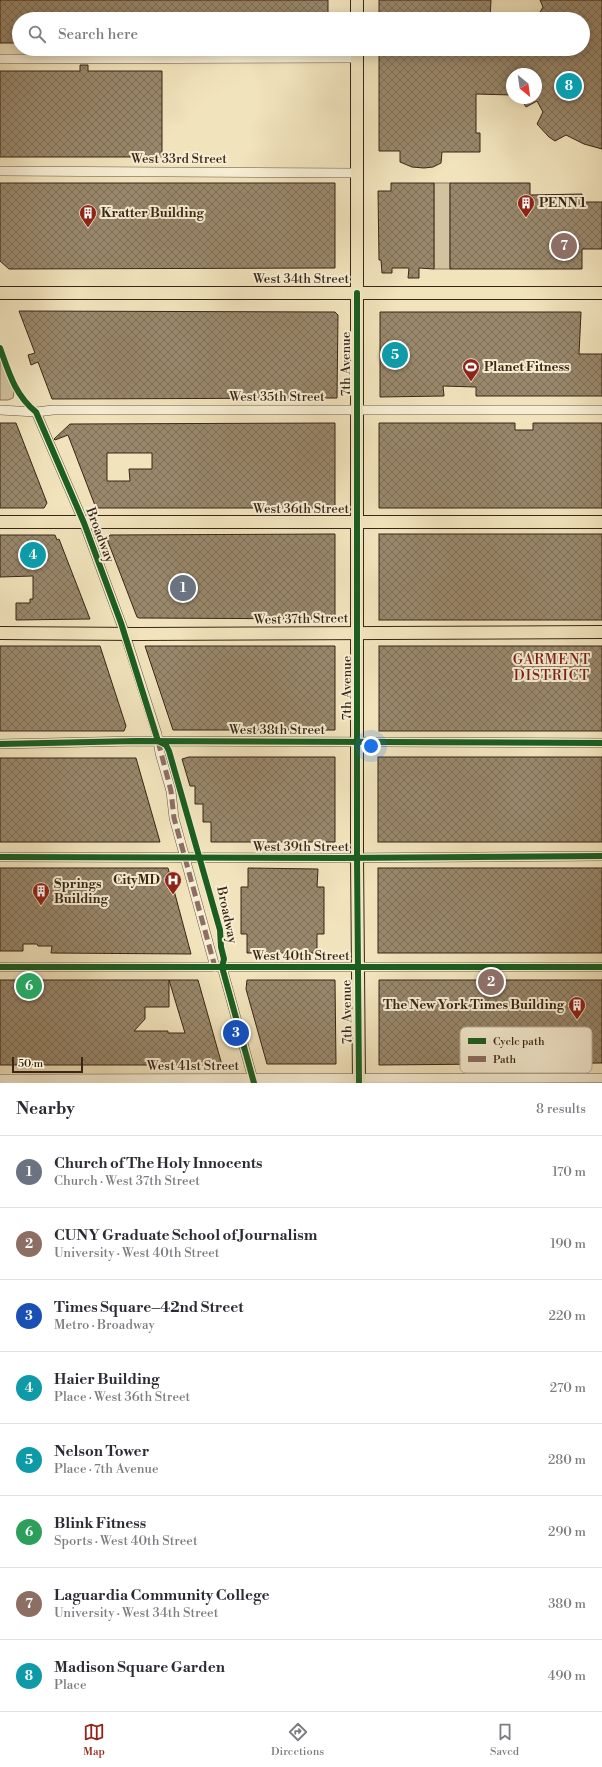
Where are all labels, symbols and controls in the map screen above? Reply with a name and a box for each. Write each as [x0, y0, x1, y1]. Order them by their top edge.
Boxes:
search box [12, 12, 590, 56]
icon: search [26, 23, 48, 45]
text: Search here [58, 25, 138, 44]
north arrow [506, 68, 542, 104]
pin: 8 [556, 71, 582, 101]
street label: West 33rd Street [130, 151, 227, 167]
building icon: PENN 1 [516, 193, 536, 218]
place label: PENN 1 [539, 195, 587, 211]
building icon: Kratter Building [78, 203, 98, 228]
place label: Kratter Building [101, 205, 204, 221]
pin: 7 [551, 231, 577, 261]
street label: West 34th Street [252, 271, 350, 287]
street label: 7th Avenue [338, 331, 354, 396]
pin: 5 [382, 340, 408, 370]
sports icon: Planet Fitness [461, 357, 481, 382]
place label: Planet Fitness [484, 359, 570, 375]
street label: West 35th Street [228, 389, 325, 405]
street label: West 36th Street [252, 501, 349, 517]
street label: Broadway [82, 504, 118, 565]
pin: 4 [20, 540, 46, 570]
pin: 1 [170, 573, 196, 603]
street label: West 37th Street [253, 610, 349, 628]
district label: GARMENT DISTRICT [513, 651, 591, 685]
street label: 7th Avenue [339, 655, 355, 720]
street label: West 38th Street [228, 722, 326, 738]
your location [361, 736, 381, 756]
street label: West 39th Street [252, 839, 349, 855]
hospital icon: CityMD [163, 870, 183, 895]
place label: CityMD [113, 872, 160, 888]
place label: Springs Building [54, 876, 108, 907]
building icon: Springs Building [31, 881, 51, 906]
street label: Broadway [213, 884, 241, 946]
street label: West 40th Street [251, 948, 350, 964]
pin: 2 [478, 967, 504, 997]
pin: 6 [16, 971, 42, 1001]
street label: 7th Avenue [338, 979, 356, 1044]
building icon: The New York Times Building [567, 995, 587, 1020]
place label: The New York Times Building [383, 997, 565, 1013]
pin: 3 [223, 1018, 249, 1048]
legend [460, 1027, 592, 1073]
text: Cycle path [493, 1035, 545, 1049]
text: Path [493, 1053, 517, 1067]
scale bar [12, 1055, 83, 1074]
text: 50 m [18, 1057, 43, 1071]
street label: West 41st Street [146, 1058, 240, 1074]
text: Nearby [16, 1098, 75, 1120]
text: 8 results [536, 1101, 586, 1117]
text: Church of The Holy Innocents [54, 1154, 263, 1173]
text: 1 [26, 1164, 32, 1180]
text: 170 m [552, 1164, 586, 1180]
text: Church · West 37th Street [54, 1173, 200, 1189]
text: CUNY Graduate School of Journalism [54, 1226, 317, 1245]
text: 2 [25, 1236, 33, 1252]
text: 190 m [550, 1236, 586, 1252]
text: University · West 40th Street [54, 1245, 219, 1261]
text: Times Square–42nd Street [54, 1298, 244, 1317]
text: 3 [25, 1308, 33, 1324]
text: 220 m [548, 1308, 586, 1324]
text: Metro · Broadway [54, 1317, 155, 1333]
text: Haier Building [54, 1370, 159, 1389]
text: 4 [25, 1380, 33, 1396]
text: 270 m [550, 1380, 586, 1396]
text: Place · West 36th Street [54, 1389, 190, 1405]
text: Nelson Tower [54, 1442, 149, 1461]
text: 5 [25, 1452, 33, 1468]
text: 280 m [548, 1452, 586, 1468]
text: Place · 7th Avenue [54, 1461, 159, 1477]
text: Blink Fitness [54, 1514, 146, 1533]
text: 6 [25, 1524, 33, 1540]
text: 290 m [548, 1524, 586, 1540]
text: Sports · West 40th Street [54, 1533, 198, 1549]
text: Laguardia Community College [54, 1586, 270, 1605]
text: 7 [25, 1596, 33, 1612]
text: 380 m [548, 1596, 586, 1612]
text: University · West 34th Street [54, 1605, 218, 1621]
text: Madison Square Garden [54, 1658, 225, 1677]
text: 8 [25, 1668, 33, 1684]
text: 490 m [548, 1668, 586, 1684]
text: Place [54, 1677, 86, 1693]
tab: Map [83, 1721, 105, 1759]
tab: Directions [271, 1721, 324, 1759]
tab: Saved [490, 1721, 519, 1759]

